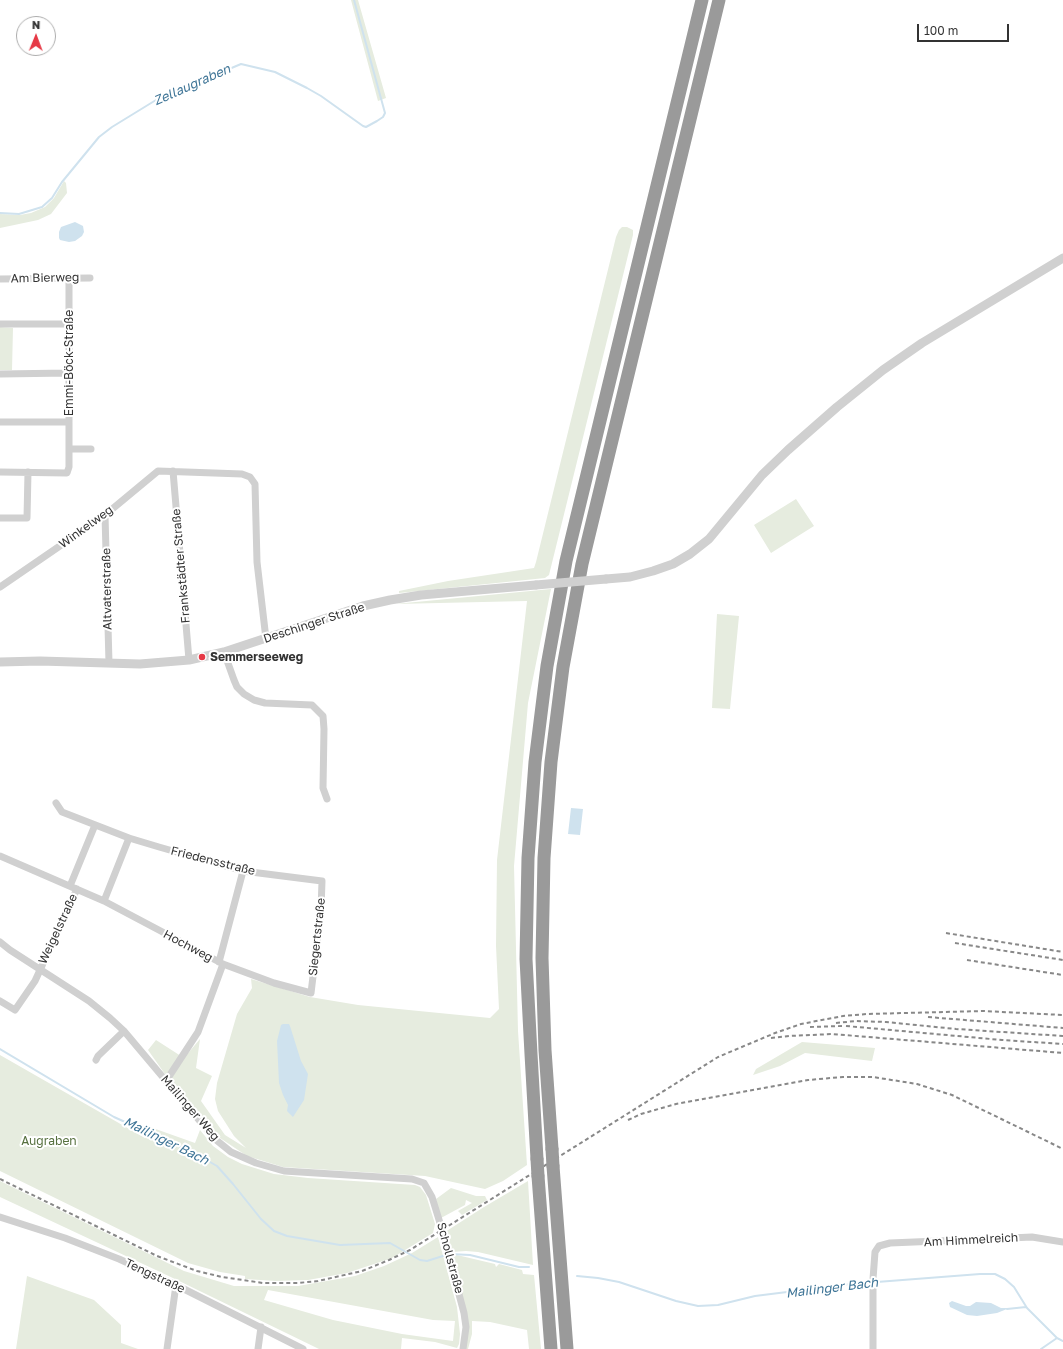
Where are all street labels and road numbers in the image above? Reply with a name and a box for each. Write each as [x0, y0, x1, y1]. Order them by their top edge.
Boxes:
street label: Am Bierweg [11, 270, 79, 286]
street label: Emmi-Böck-Straße [62, 310, 76, 416]
street label: Winkelweg [56, 503, 116, 551]
street label: Frankstädter Straße [169, 508, 193, 624]
street label: Altvaterstraße [99, 548, 115, 630]
street label: Deschinger Straße [261, 600, 367, 646]
street label: Friedensstraße [169, 844, 257, 878]
street label: Weigelstraße [35, 892, 81, 966]
street label: Siegertstraße [306, 897, 328, 977]
street label: Hochweg [161, 927, 215, 965]
street label: Mailinger Weg [158, 1072, 222, 1144]
street label: Schollstraße [434, 1221, 466, 1295]
street label: Am Himmelreich [923, 1230, 1019, 1250]
street label: Tengstraße [123, 1256, 187, 1296]

